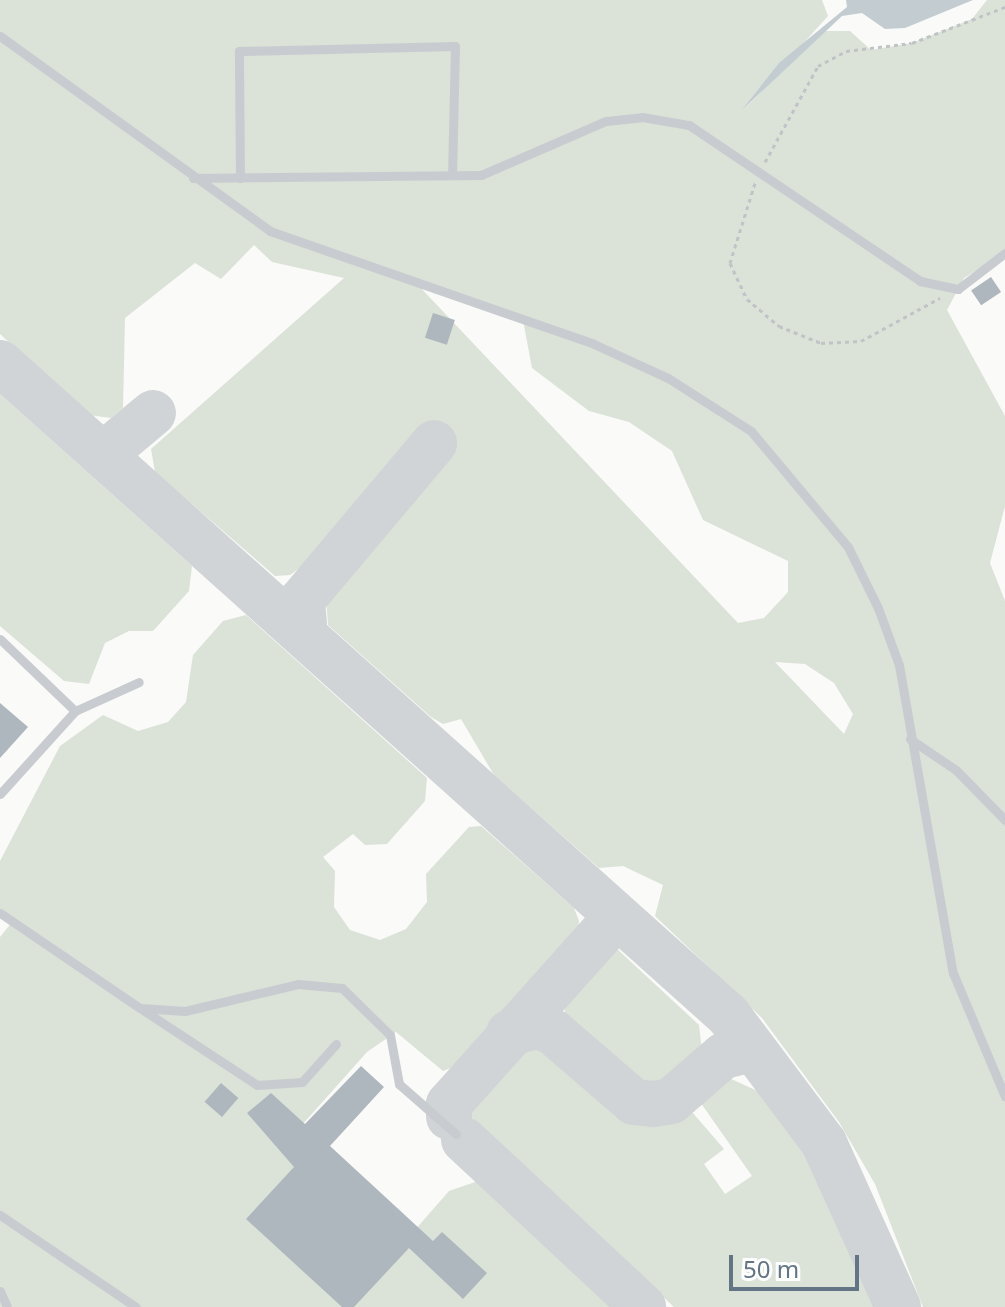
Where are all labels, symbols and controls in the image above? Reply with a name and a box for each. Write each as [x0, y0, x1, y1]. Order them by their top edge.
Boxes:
scale bar [733, 1239, 863, 1289]
text: 50 m [743, 1252, 799, 1285]

